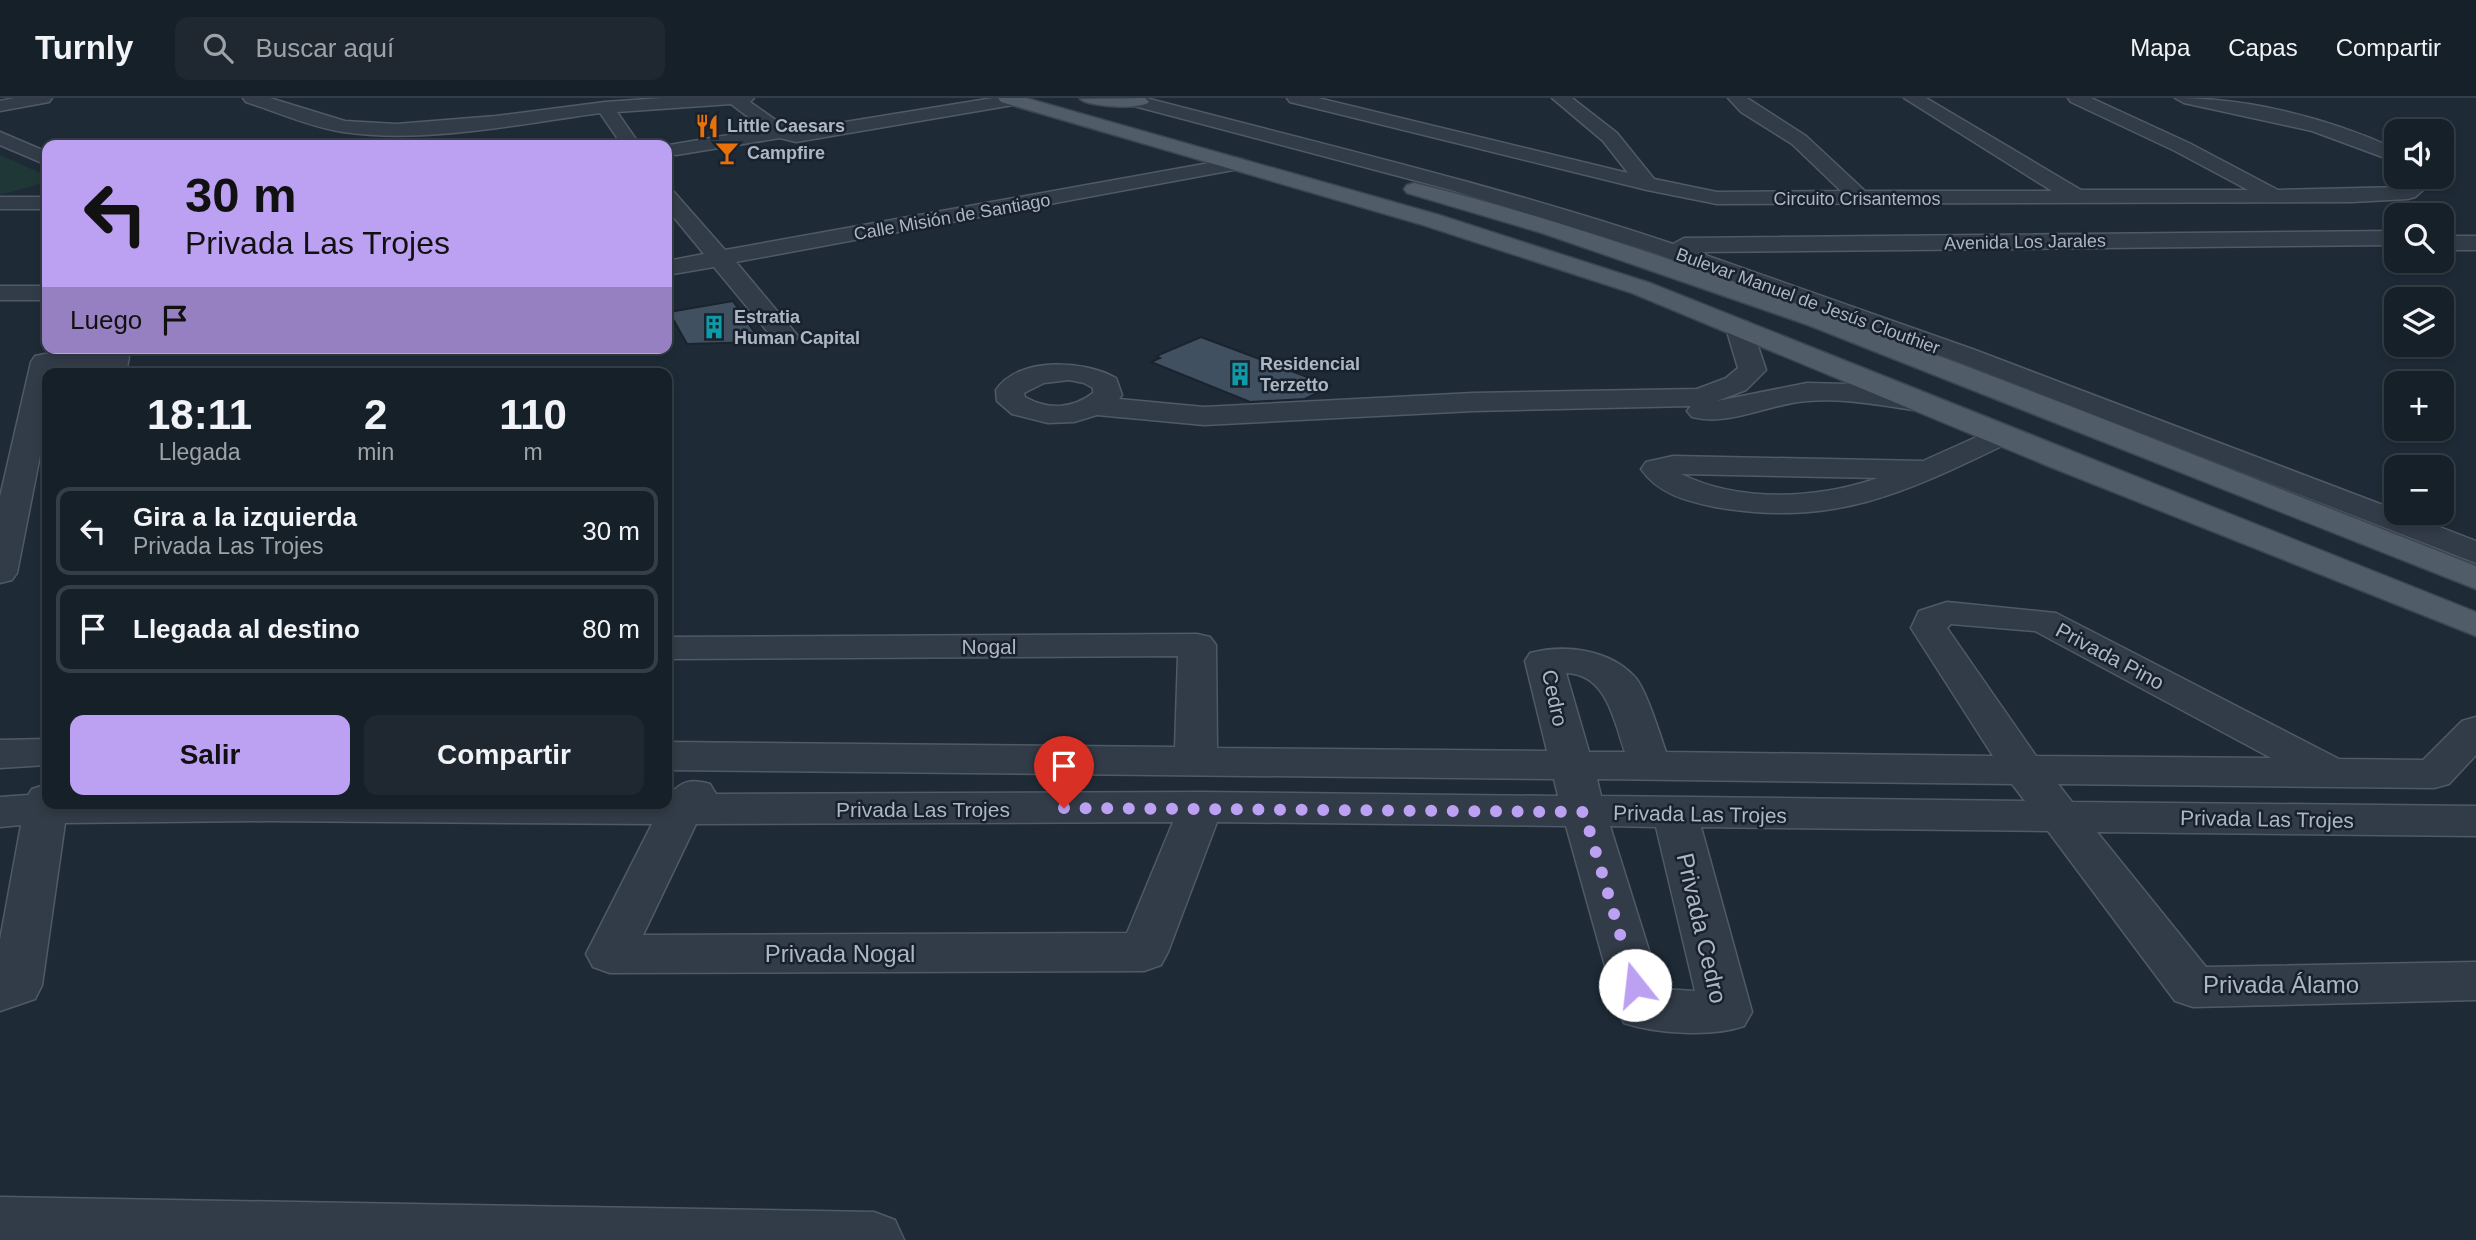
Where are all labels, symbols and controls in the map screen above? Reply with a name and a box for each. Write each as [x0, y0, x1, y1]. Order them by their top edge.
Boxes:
search box [175, 17, 665, 80]
text: Turnly [35, 29, 133, 66]
icon: search [199, 29, 237, 67]
text: Buscar aquí [255, 33, 394, 63]
text: Mapa [2130, 34, 2190, 61]
text: Capas [2228, 34, 2298, 61]
text: Compartir [2336, 34, 2441, 61]
restaurant icon: Little Caesars [693, 112, 721, 140]
place label: Little Caesars [727, 116, 845, 136]
map controls [2384, 119, 2454, 525]
button: sound [2384, 119, 2454, 189]
bar icon: Campfire [713, 139, 741, 167]
place label: Campfire [747, 143, 825, 163]
icon: left [70, 168, 161, 259]
text: 30 m [185, 168, 297, 222]
street label: Circuito Crisantemos [1773, 189, 1941, 209]
street label: Calle Misión de Santiago [852, 190, 1052, 244]
button: search [2384, 203, 2454, 273]
text: Privada Las Trojes [185, 225, 450, 261]
street label: Avenida Los Jarales [1944, 231, 2106, 253]
street label: Bulevar Manuel de Jesús Clouthier [1673, 244, 1943, 358]
button: layers [2384, 287, 2454, 357]
icon: arrive [156, 301, 194, 339]
text: Luego [70, 305, 142, 335]
place label: Estratia Human Capital [734, 307, 860, 348]
building icon: Estratia Human Capital [700, 313, 728, 341]
place label: Residencial Terzetto [1260, 354, 1360, 395]
building icon: Residencial Terzetto [1226, 360, 1254, 388]
button: + [2384, 371, 2454, 441]
text: 18:11 [147, 391, 252, 438]
text: 2 [364, 391, 387, 438]
text: 110 [499, 391, 567, 438]
text: Llegada [159, 439, 241, 465]
text: min [357, 439, 394, 465]
text: m [524, 439, 543, 465]
button: − [2384, 455, 2454, 525]
text: Gira a la izquierda [133, 502, 357, 532]
icon: left [74, 512, 112, 550]
text: 30 m [582, 516, 640, 546]
text: Privada Las Trojes [133, 533, 323, 559]
icon: arrive [74, 610, 112, 648]
text: Llegada al destino [133, 614, 360, 644]
text: 80 m [582, 614, 640, 644]
street label: Privada Pino [2052, 618, 2168, 694]
street label: Nogal [962, 635, 1016, 658]
street label: Cedro [1538, 668, 1572, 728]
button: Salir [70, 715, 350, 795]
button: Compartir [364, 715, 644, 795]
pin [1034, 736, 1094, 808]
icon: arrive [1045, 747, 1083, 785]
street label: Privada Las Trojes [836, 798, 1010, 821]
street label: Privada Las Trojes [1613, 801, 1787, 827]
street label: Privada Las Trojes [2180, 806, 2354, 832]
street label: Privada Cedro [1672, 850, 1732, 1006]
street label: Privada Nogal [765, 940, 915, 967]
position arrow [1598, 948, 1672, 1022]
street label: Privada Álamo [2203, 971, 2359, 998]

